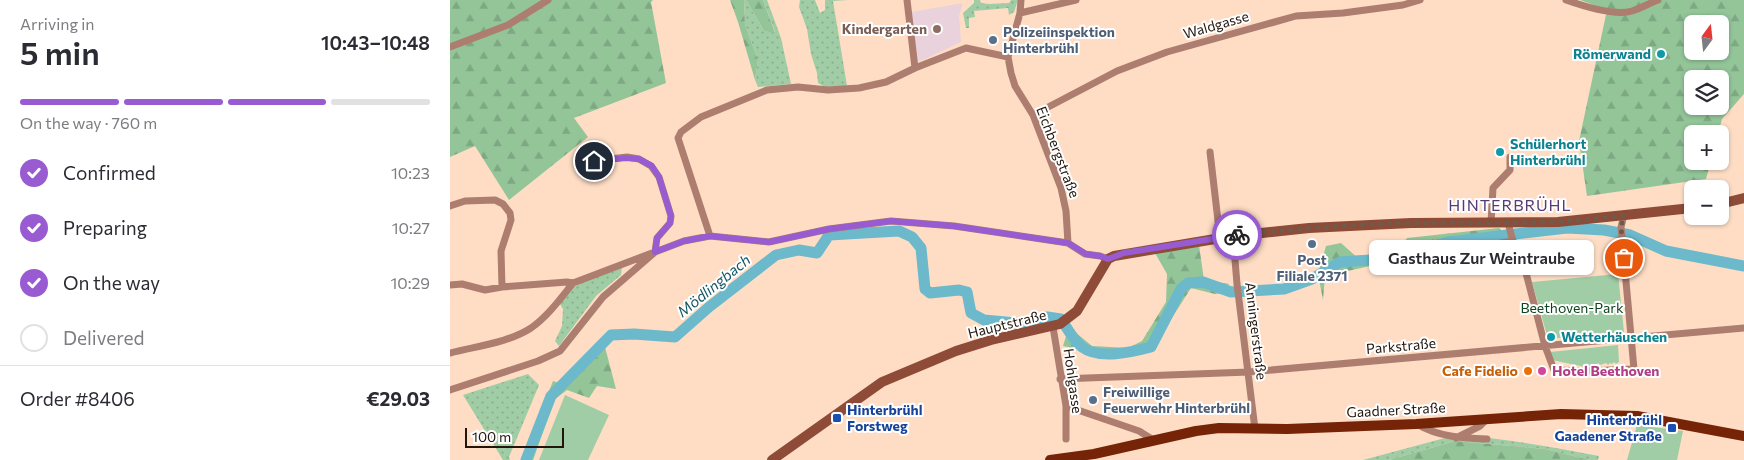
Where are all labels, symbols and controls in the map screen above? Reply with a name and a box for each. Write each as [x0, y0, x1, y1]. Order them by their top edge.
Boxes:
street label: Waldgasse [1181, 7, 1251, 42]
text: Arriving in [20, 14, 94, 33]
north arrow [1684, 15, 1729, 60]
map controls [1684, 15, 1729, 225]
place label: Kindergarten [842, 20, 927, 37]
marker: Kindergarten [931, 23, 943, 35]
place label: Polizeiinspektion Hinterbrühl [1003, 23, 1115, 56]
text: 10:43–10:48 [321, 31, 430, 54]
text: 5 min [20, 32, 100, 72]
marker: Polizeiinspektion Hinterbrühl [987, 34, 999, 46]
place label: Römerwand [1573, 45, 1651, 62]
marker: Römerwand [1655, 48, 1667, 60]
button: layers [1684, 70, 1729, 115]
street label: Eichbergstraße [1033, 104, 1084, 200]
text: On the way · 760 m [20, 113, 157, 132]
button: + [1684, 125, 1729, 170]
place label: Schülerhort Hinterbrühl [1510, 135, 1586, 168]
pin [573, 140, 615, 182]
marker: Schülerhort Hinterbrühl [1494, 146, 1506, 158]
icon: home [580, 147, 608, 175]
icon: check [20, 159, 48, 187]
text: Confirmed [63, 161, 156, 184]
text: 10:23 [391, 163, 430, 182]
button: − [1684, 180, 1729, 225]
district label: HINTERBRÜHL [1448, 195, 1572, 214]
courier [1212, 210, 1262, 260]
icon: check [20, 214, 48, 242]
text: Preparing [63, 216, 147, 239]
text: 10:27 [392, 218, 430, 237]
icon: bike [1223, 221, 1251, 249]
pin [1603, 237, 1645, 279]
marker: Post Filiale 2371 [1306, 238, 1318, 250]
callout: Gasthaus Zur Weintraube [1369, 240, 1594, 276]
icon: bag [1610, 244, 1638, 272]
text: Gasthaus Zur Weintraube [1388, 248, 1575, 267]
water label: Mödlingbach [673, 250, 754, 320]
place label: Post Filiale 2371 [1277, 251, 1347, 284]
icon: check [20, 269, 48, 297]
text: On the way [63, 271, 160, 294]
text: 10:29 [390, 273, 430, 292]
street label: Anningerstraße [1242, 281, 1271, 381]
park label: Beethoven-Park [1520, 299, 1624, 316]
street label: Hauptstraße [966, 306, 1048, 341]
text: Delivered [63, 326, 144, 349]
place label: Wetterhäuschen [1561, 328, 1667, 345]
marker: Wetterhäuschen [1545, 331, 1557, 343]
street label: Parkstraße [1365, 334, 1437, 357]
street label: Hohlgasse [1061, 347, 1086, 414]
place label: Cafe Fidelio [1442, 362, 1518, 379]
place label: Hotel Beethoven [1552, 362, 1659, 379]
marker: Cafe Fidelio [1522, 365, 1534, 377]
marker: Hotel Beethoven [1536, 365, 1548, 377]
place label: Freiwillige Feuerwehr Hinterbrühl [1103, 383, 1250, 416]
text: Order #8406 [20, 387, 135, 410]
text: €29.03 [366, 387, 430, 410]
marker: Freiwillige Feuerwehr Hinterbrühl [1087, 394, 1099, 406]
street label: Gaadner Straße [1346, 398, 1446, 421]
place label: Hinterbrühl Forstweg [847, 401, 922, 434]
place label: Hinterbrühl Gaadener Straße [1554, 411, 1662, 444]
marker: Hinterbrühl Forstweg [831, 412, 843, 424]
marker: Hinterbrühl Gaadener Straße [1666, 422, 1678, 434]
scale bar [465, 425, 564, 448]
text: 100 m [472, 428, 511, 445]

